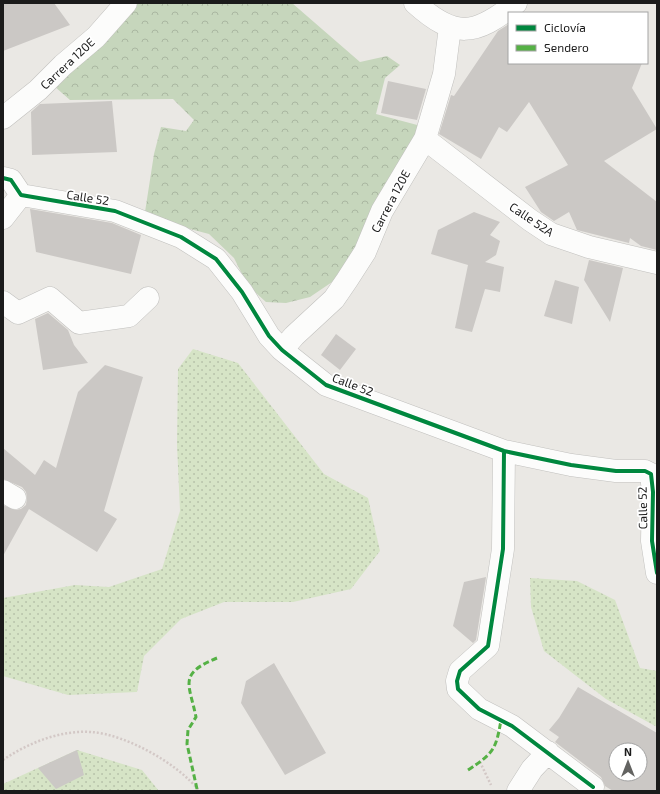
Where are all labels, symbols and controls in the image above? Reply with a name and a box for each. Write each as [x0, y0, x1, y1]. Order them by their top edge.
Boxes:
legend [508, 12, 648, 64]
text: Ciclovía [544, 20, 586, 34]
street label: Carrera 120E [37, 34, 97, 92]
text: Sendero [544, 40, 589, 54]
street label: Carrera 120E [368, 167, 412, 235]
street label: Calle 52 [66, 187, 111, 207]
street label: Calle 52A [507, 199, 557, 239]
street label: Calle 52 [330, 370, 376, 398]
street label: Calle 52 [635, 486, 649, 530]
north arrow [608, 742, 648, 782]
text: N [624, 745, 632, 758]

